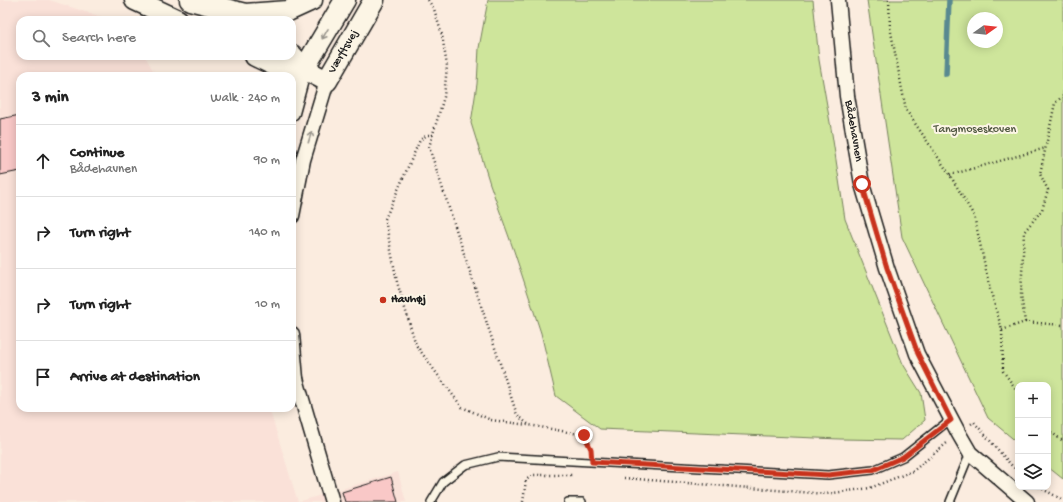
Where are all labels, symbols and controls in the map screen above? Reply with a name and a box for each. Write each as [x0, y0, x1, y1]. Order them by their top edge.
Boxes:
north arrow [967, 12, 1003, 48]
search box [16, 16, 296, 60]
icon: search [30, 27, 52, 49]
one-way arrow [321, 28, 329, 39]
street label: Værftsvej [325, 28, 362, 77]
text: Search here [62, 29, 136, 47]
text: 3 min [32, 88, 69, 108]
text: Walk · 240 m [211, 91, 280, 106]
street label: Bådehavnen [841, 98, 865, 163]
park label: Tangmoseskoven [933, 123, 1016, 137]
one-way arrow [307, 131, 314, 144]
text: Continue [70, 144, 124, 162]
icon: ahead [32, 150, 54, 172]
text: 90 m [254, 153, 280, 168]
text: Bådehavnen [70, 162, 137, 177]
route start [853, 175, 871, 193]
icon: right [32, 222, 54, 244]
text: Turn right [70, 224, 130, 242]
text: 140 m [249, 225, 280, 240]
place label: Havhøj [391, 293, 426, 307]
icon: right [32, 294, 54, 316]
marker: Havhøj [378, 295, 388, 305]
text: Turn right [70, 296, 130, 314]
text: 10 m [255, 297, 280, 312]
icon: arrive [32, 366, 54, 388]
text: Arrive at destination [70, 368, 200, 386]
map controls [1015, 382, 1051, 490]
button: + [1015, 382, 1051, 418]
button: − [1015, 418, 1051, 454]
route end [575, 426, 593, 444]
button: layers [1015, 454, 1051, 490]

